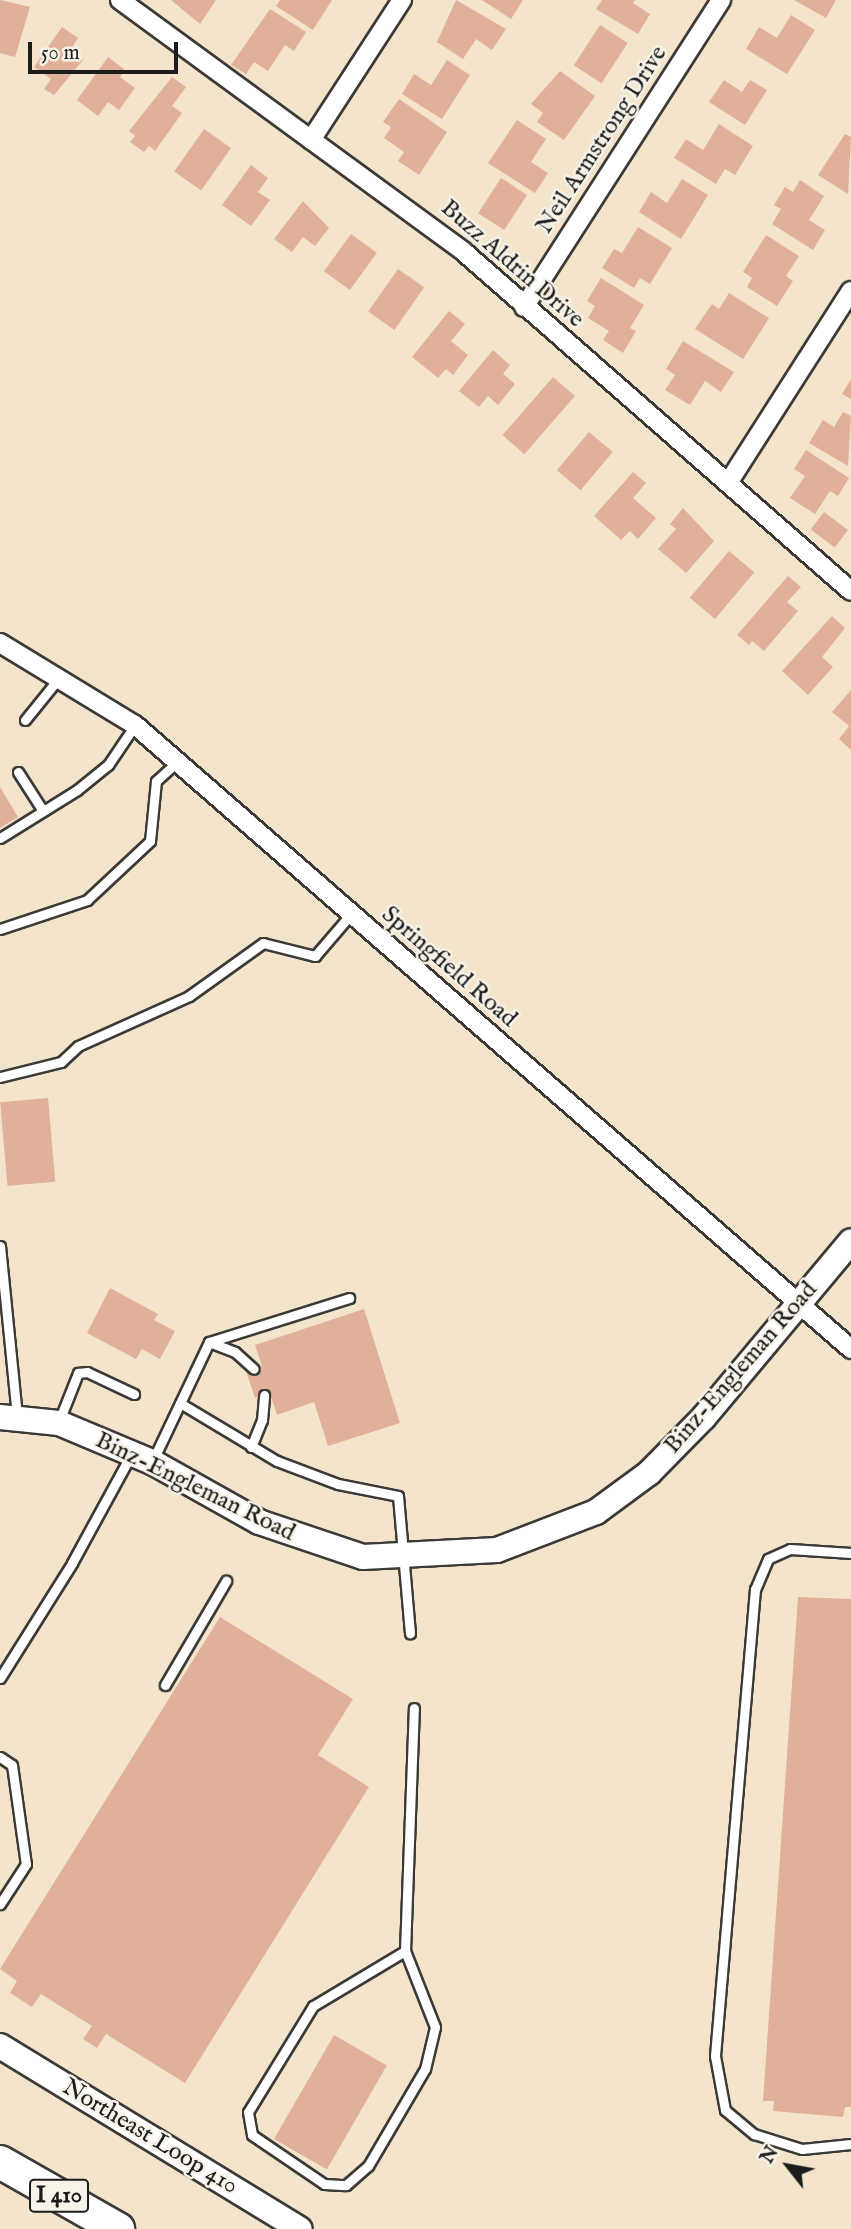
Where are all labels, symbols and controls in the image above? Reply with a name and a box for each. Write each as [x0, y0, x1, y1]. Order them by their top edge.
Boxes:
scale bar [32, 28, 182, 72]
text: 50 m [41, 40, 80, 67]
street label: Neil Armstrong Drive [530, 41, 674, 239]
street label: Buzz Aldrin Drive [434, 194, 590, 334]
street label: Springfield Road [375, 900, 523, 1034]
street label: Binz-Engleman Road [658, 1276, 824, 1460]
street label: Binz-Engleman Road [91, 1426, 299, 1548]
street label: Northeast Loop 410 [57, 2073, 243, 2201]
north arrow [753, 2131, 823, 2201]
text: N [755, 2142, 785, 2168]
road number: I 410 [28, 2176, 90, 2216]

